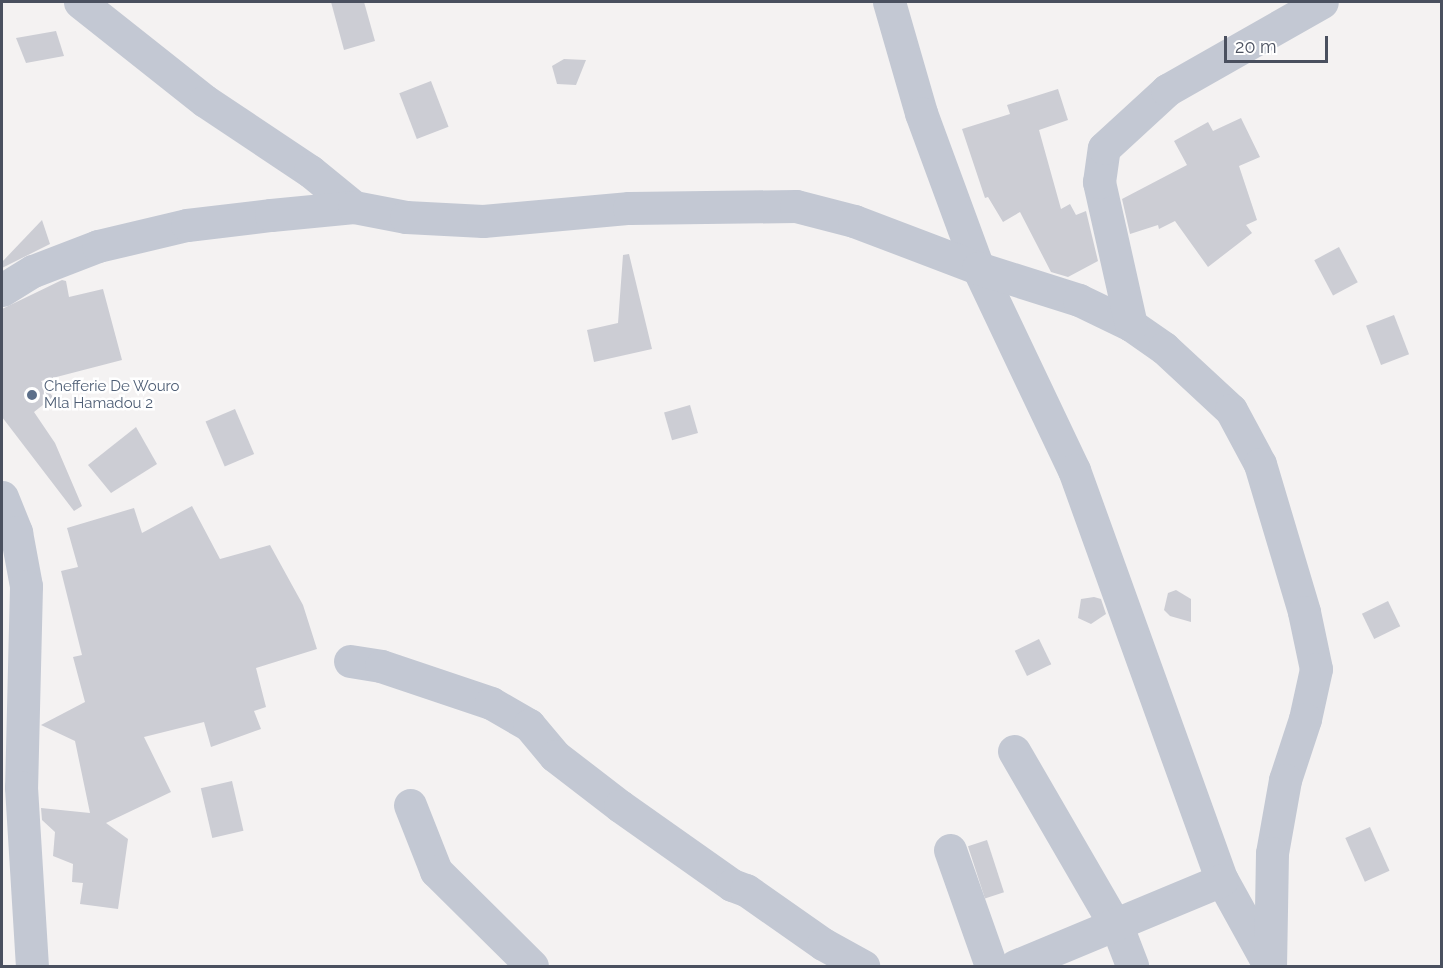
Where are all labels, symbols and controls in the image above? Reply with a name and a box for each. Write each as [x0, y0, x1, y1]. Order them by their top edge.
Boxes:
scale bar [1227, 24, 1330, 62]
text: 20 m [1235, 36, 1277, 57]
place label: Chefferie De Wouro Mla Hamadou 2 [44, 377, 180, 412]
marker: Chefferie De Wouro Mla Hamadou 2 [25, 388, 39, 402]

